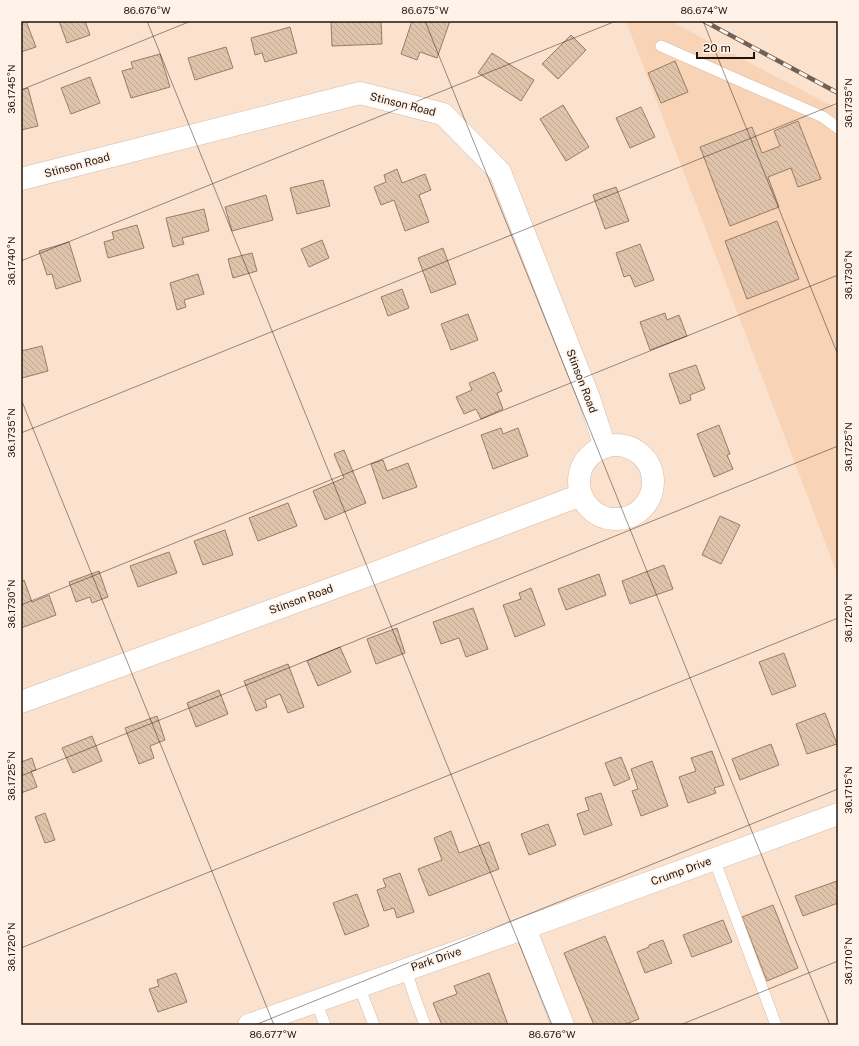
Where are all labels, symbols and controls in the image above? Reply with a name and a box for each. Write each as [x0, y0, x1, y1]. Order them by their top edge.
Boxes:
text: 86.676°W [123, 4, 171, 16]
text: 86.675°W [401, 4, 449, 16]
text: 86.674°W [680, 4, 728, 16]
scale bar [697, 34, 754, 60]
text: 20 m [703, 41, 731, 55]
text: 36.1745°N [5, 64, 17, 114]
text: 36.1735°N [842, 78, 854, 128]
street label: Stinson Road [369, 90, 437, 118]
street label: Stinson Road [43, 150, 111, 180]
text: 36.1740°N [5, 236, 17, 286]
text: 36.1730°N [842, 250, 854, 300]
street label: Stinson Road [564, 347, 600, 415]
text: 36.1735°N [5, 408, 17, 458]
text: 36.1725°N [842, 422, 854, 472]
text: 36.1730°N [5, 579, 17, 629]
street label: Stinson Road [267, 582, 335, 616]
text: 36.1720°N [842, 593, 854, 643]
text: 36.1725°N [5, 751, 17, 801]
text: 36.1715°N [842, 766, 854, 814]
street label: Crump Drive [649, 855, 713, 887]
text: 36.1720°N [5, 922, 17, 972]
text: 36.1710°N [842, 937, 854, 985]
street label: Park Drive [409, 945, 463, 973]
text: 86.677°W [249, 1028, 297, 1040]
text: 86.676°W [528, 1028, 576, 1040]

